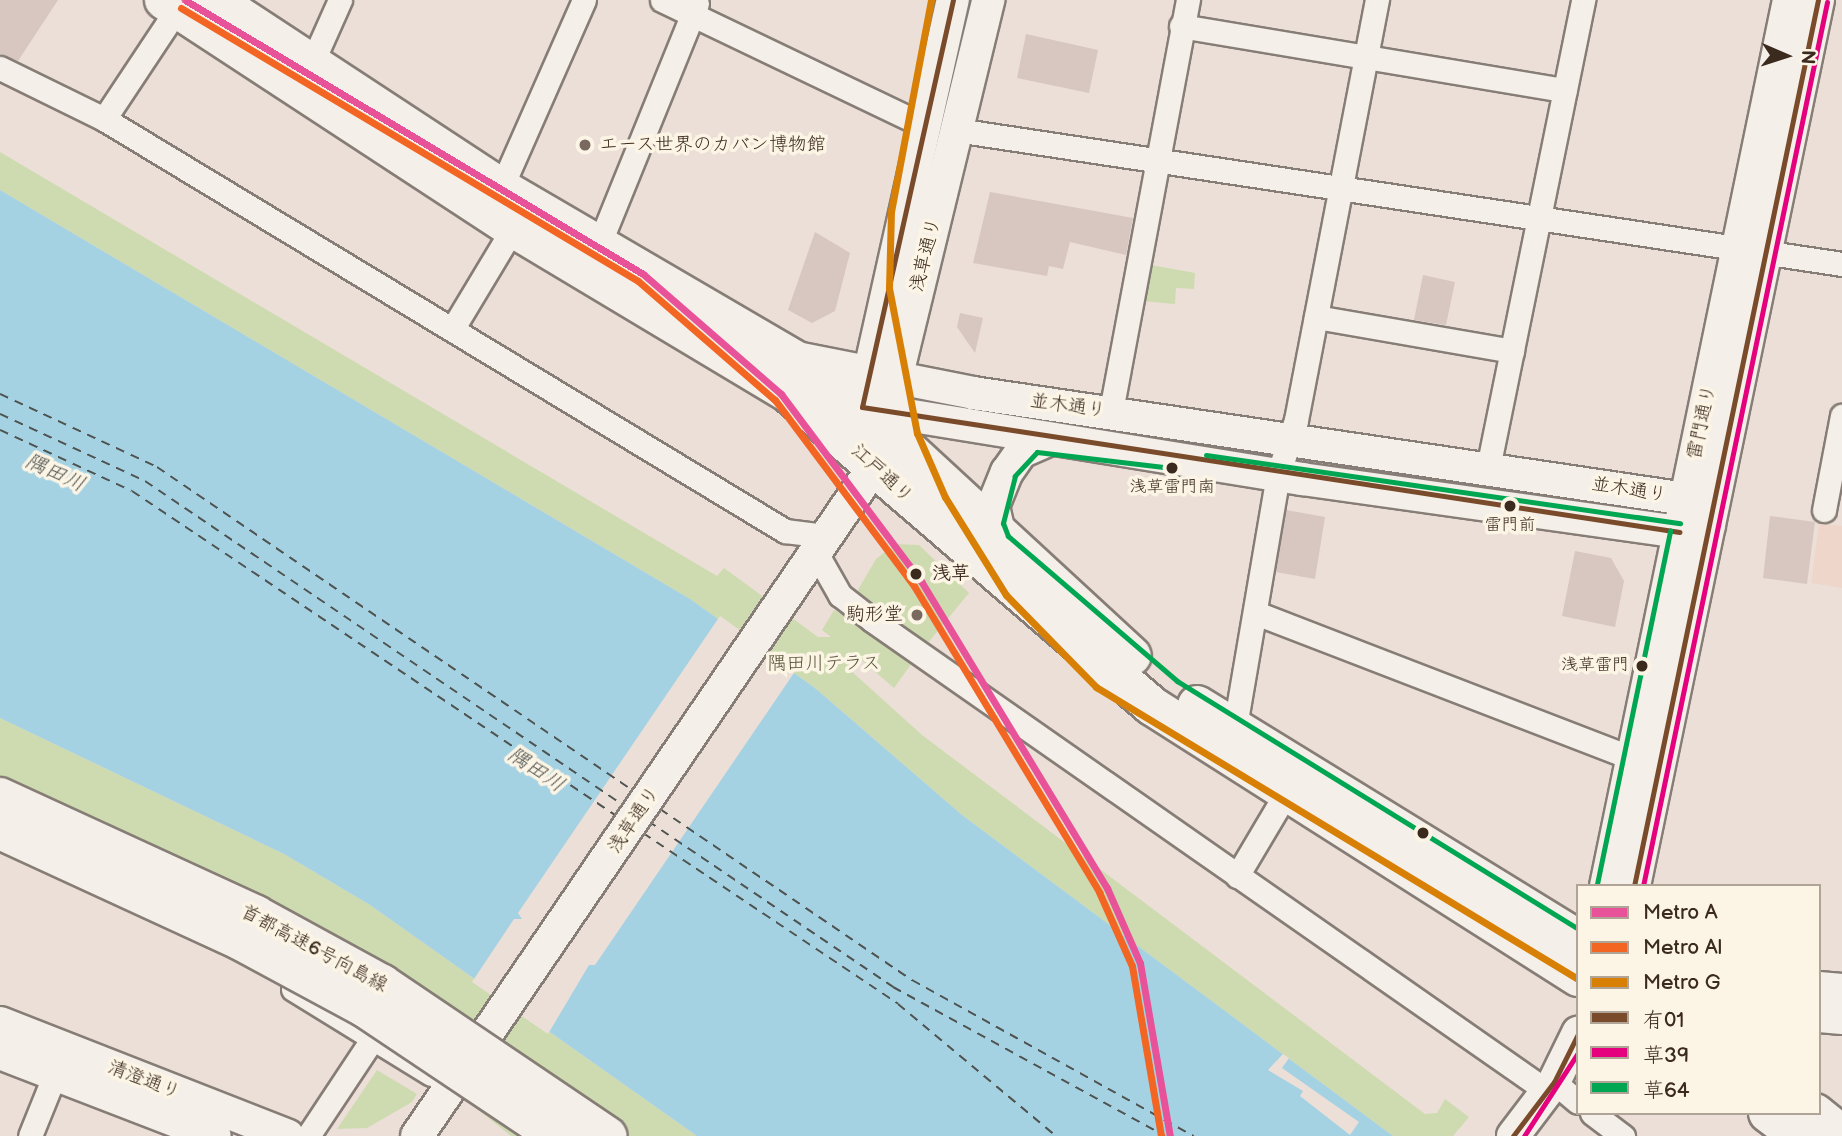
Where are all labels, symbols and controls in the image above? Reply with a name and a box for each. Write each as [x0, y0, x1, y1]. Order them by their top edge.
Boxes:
north arrow [1751, 21, 1821, 91]
text: N [1796, 49, 1819, 65]
place label: エース世界のカバン博物館 [599, 134, 827, 156]
marker: エース世界のカバン博物館 [577, 137, 593, 153]
street label: 浅草通り [906, 215, 946, 295]
street label: 雷門通り [1683, 382, 1721, 462]
street label: 並木通り [1029, 389, 1107, 423]
street label: 江戸通り [846, 440, 918, 508]
water label: 隅田川 [21, 448, 89, 498]
marker: 浅草雷門南 [1165, 461, 1179, 475]
street label: 並木通り [1590, 473, 1668, 507]
place label: 浅草雷門南 [1130, 478, 1214, 498]
marker: 雷門前 [1503, 499, 1517, 513]
place label: 雷門前 [1485, 516, 1535, 536]
place label: 浅草 [932, 563, 970, 585]
marker: 浅草 [906, 564, 926, 584]
place label: 駒形堂 [846, 604, 903, 626]
marker: 駒形堂 [909, 607, 925, 623]
park label: 隅田川テラス [767, 653, 881, 675]
place label: 浅草雷門 [1561, 656, 1629, 676]
marker: 浅草雷門 [1635, 659, 1649, 673]
water label: 隅田川 [503, 742, 569, 798]
street label: 浅草通り [603, 782, 665, 858]
unlabelled marker [1416, 826, 1430, 840]
legend [1576, 884, 1821, 1115]
text: Metro A [1643, 900, 1718, 925]
street label: 首都高速6号向島線 [236, 901, 392, 997]
text: Metro Al [1643, 935, 1722, 960]
text: Metro G [1643, 970, 1721, 995]
text: 有01 [1643, 1008, 1684, 1033]
text: 草39 [1643, 1043, 1689, 1068]
street label: 清澄通り [104, 1056, 184, 1104]
text: 草64 [1643, 1078, 1690, 1103]

